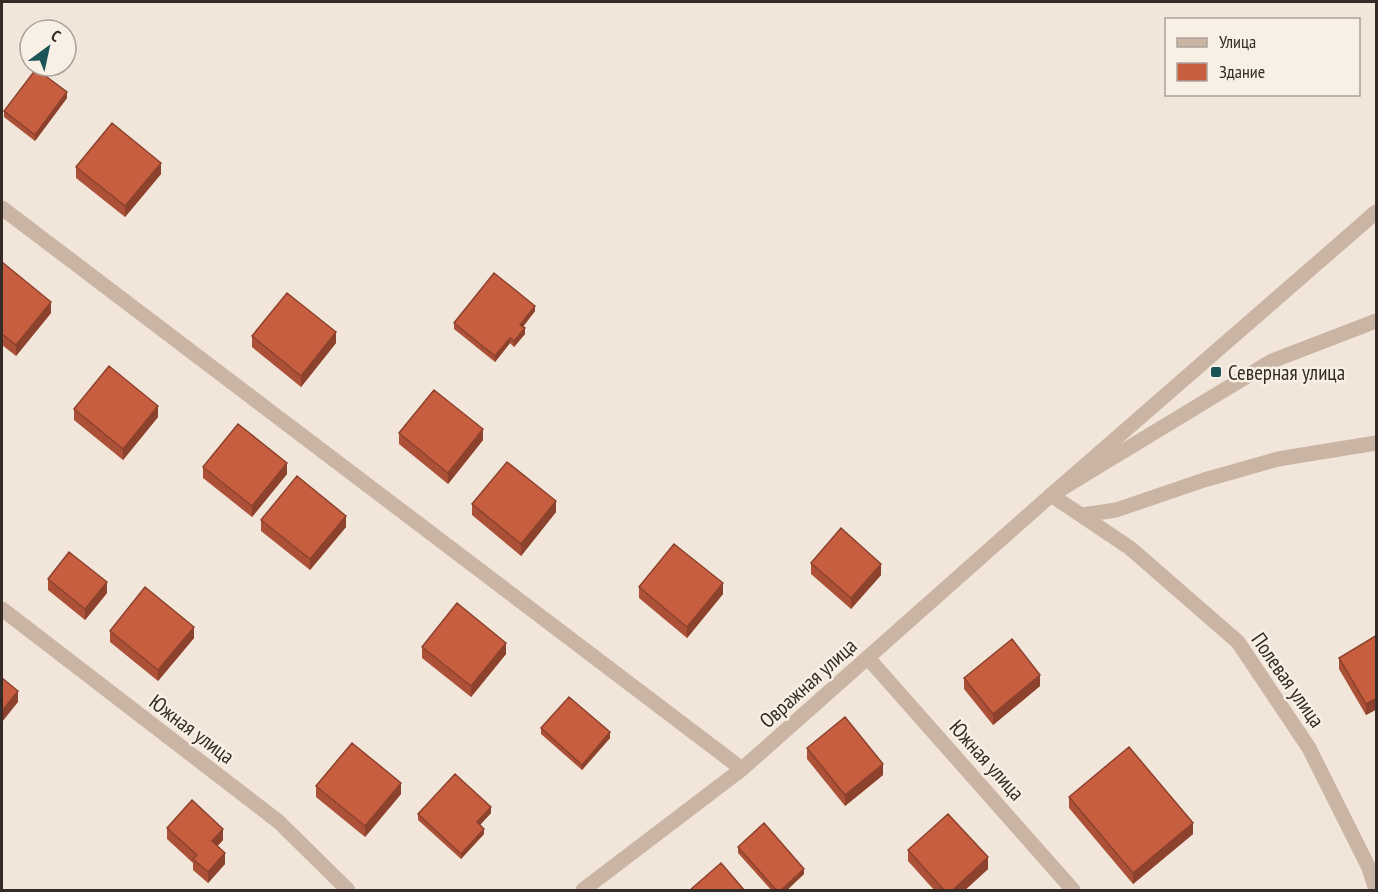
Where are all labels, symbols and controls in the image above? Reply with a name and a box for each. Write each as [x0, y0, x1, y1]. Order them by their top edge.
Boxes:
north arrow [18, 18, 78, 78]
legend [1165, 18, 1360, 96]
text: С [48, 25, 65, 46]
text: Улица [1219, 30, 1256, 53]
text: Здание [1219, 60, 1265, 83]
place label: Северная улица [1228, 359, 1345, 386]
marker: Северная улица [1209, 365, 1223, 379]
street label: Полевая улица [1245, 627, 1331, 733]
street label: Овражная улица [754, 632, 862, 734]
street label: Южная улица [144, 688, 240, 770]
street label: Южная улица [944, 714, 1030, 806]

